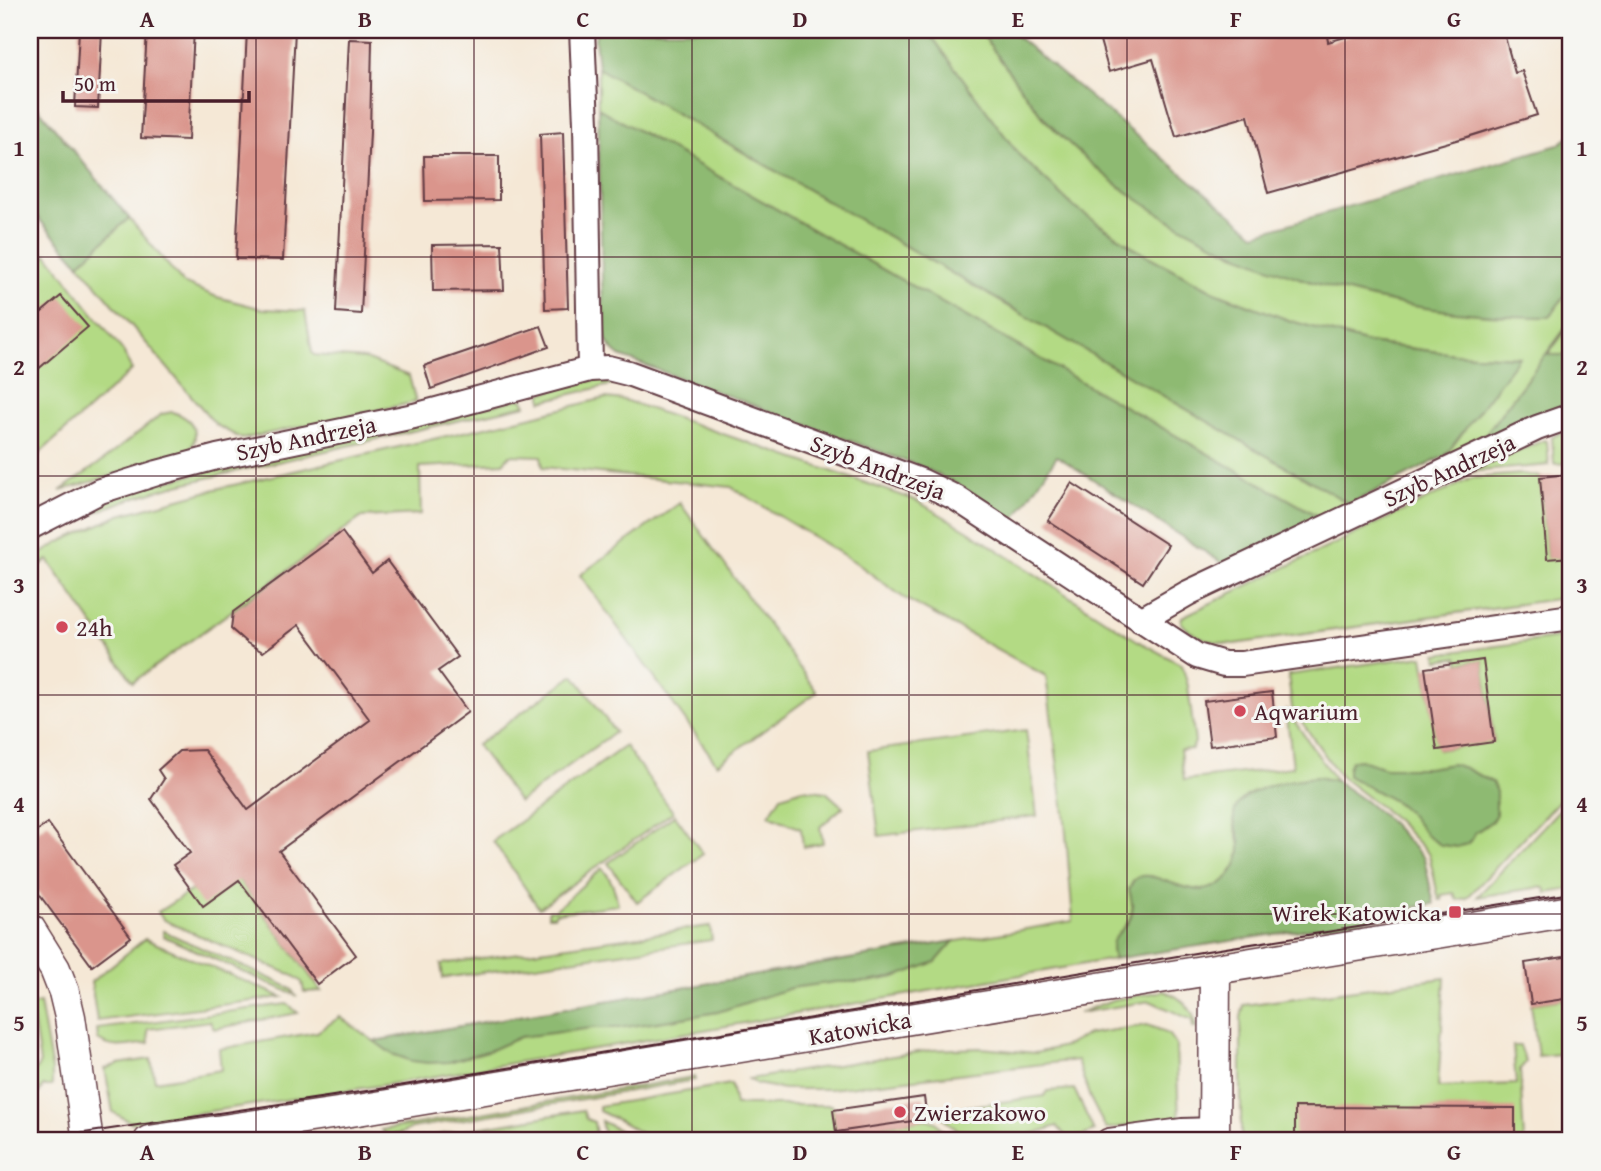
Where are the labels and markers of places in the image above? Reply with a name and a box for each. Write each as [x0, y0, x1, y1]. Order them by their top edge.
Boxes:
place label: 24h [76, 610, 113, 645]
marker: 24h [54, 619, 70, 635]
place label: Aqwarium [1254, 694, 1359, 729]
marker: Aqwarium [1232, 703, 1248, 719]
place label: Wirek Katowicka [1272, 895, 1442, 930]
marker: Wirek Katowicka [1447, 904, 1463, 920]
place label: Zwierzakowo [914, 1095, 1046, 1130]
marker: Zwierzakowo [892, 1104, 908, 1120]

